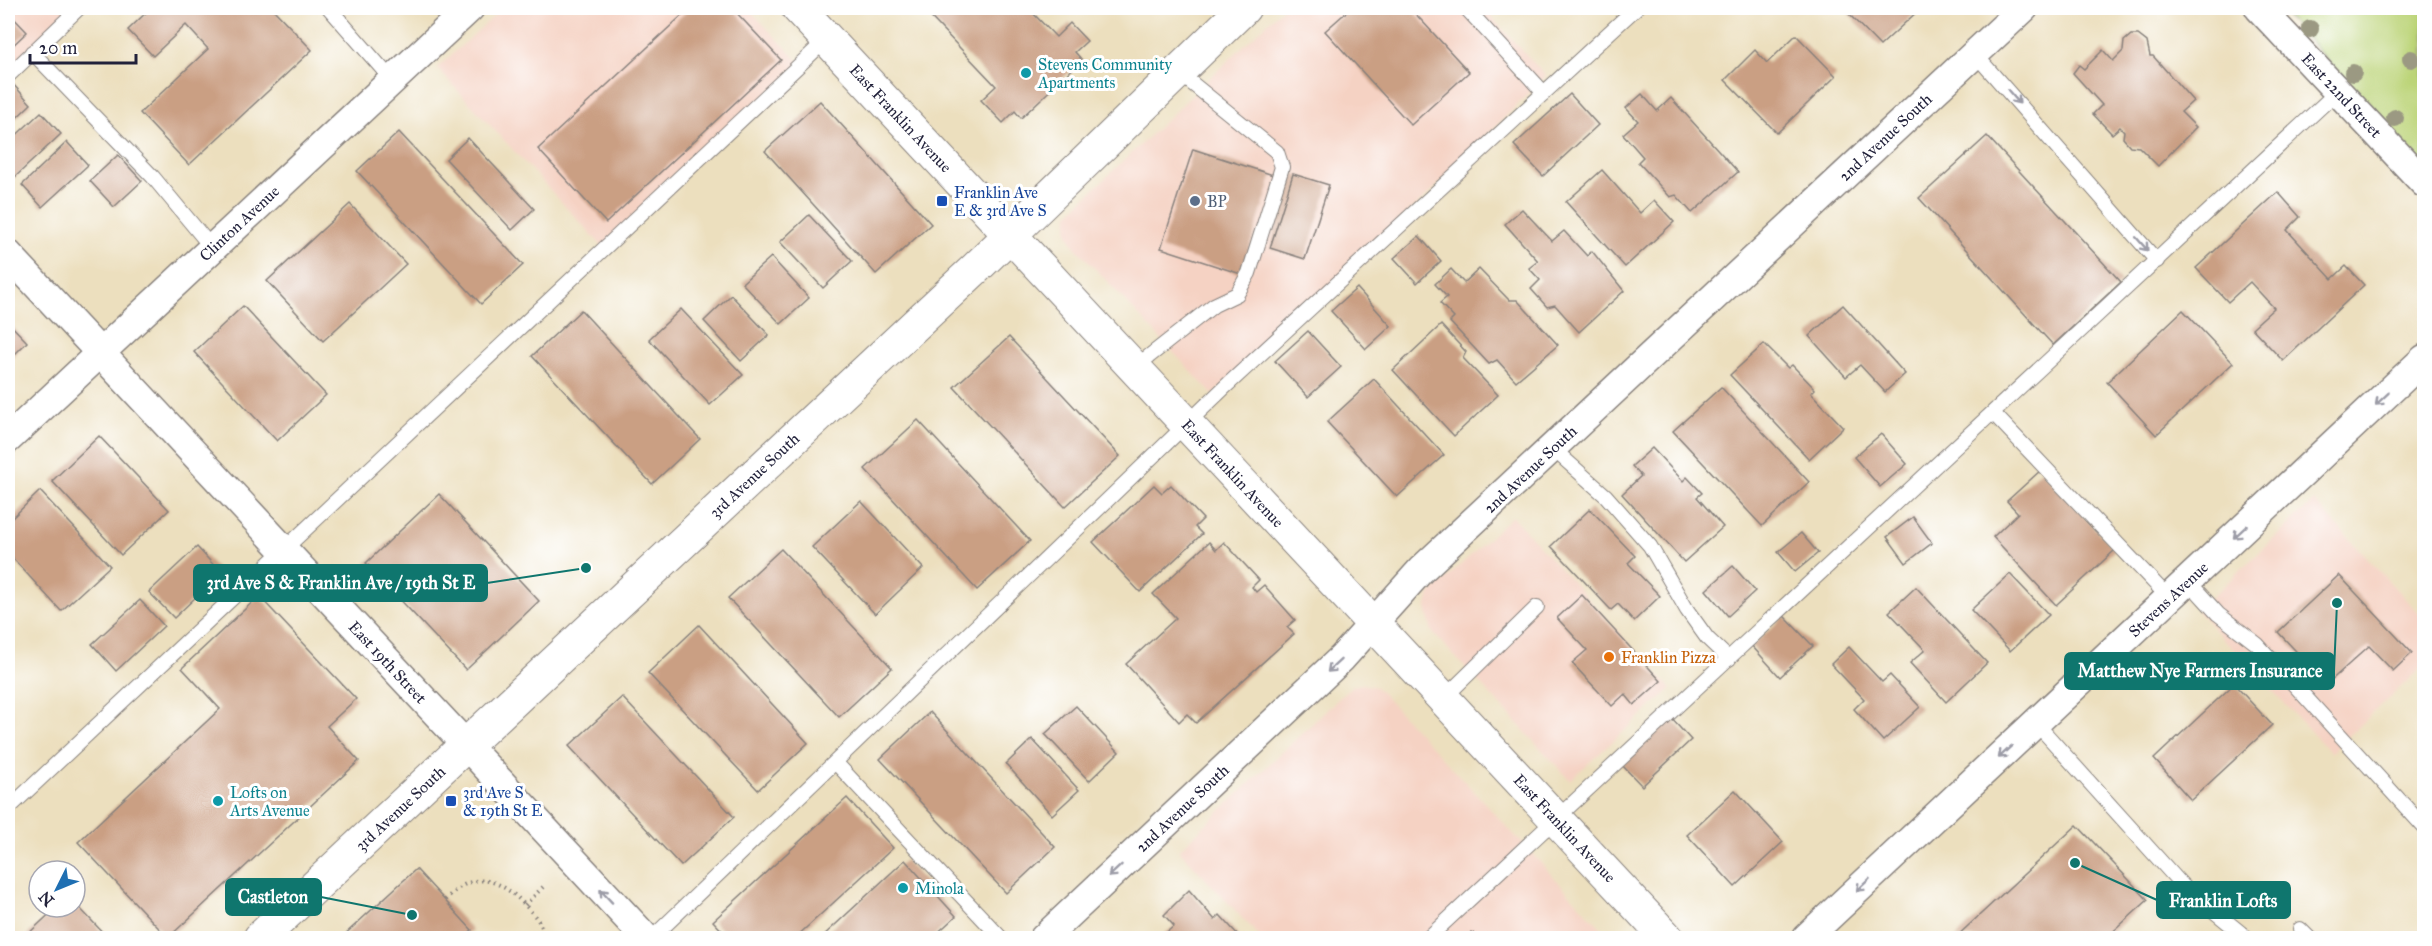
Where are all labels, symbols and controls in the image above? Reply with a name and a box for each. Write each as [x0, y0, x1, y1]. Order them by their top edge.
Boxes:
scale bar [30, 27, 136, 65]
text: 20 m [39, 37, 77, 59]
street label: East 22nd Street [2298, 49, 2386, 142]
place label: Stevens Community Apartments [1037, 55, 1173, 92]
street label: East Franklin Avenue [846, 60, 956, 177]
marker: Stevens Community Apartments [1019, 66, 1033, 80]
street label: 2nd Avenue South [1835, 89, 1936, 185]
one-way arrow [2007, 90, 2021, 105]
street label: Clinton Avenue [195, 181, 283, 265]
place label: Franklin Ave E & 3rd Ave S [954, 183, 1047, 220]
place label: BP [1207, 192, 1227, 211]
marker: Franklin Ave E & 3rd Ave S [935, 194, 949, 208]
marker: BP [1188, 194, 1202, 208]
one-way arrow [2135, 236, 2149, 251]
one-way arrow [2375, 391, 2390, 405]
street label: East Franklin Avenue [1178, 415, 1288, 532]
street label: 2nd Avenue South [1480, 421, 1581, 517]
street label: 3rd Avenue South [706, 429, 803, 522]
one-way arrow [2232, 525, 2247, 539]
street label: Stevens Avenue [2125, 558, 2212, 641]
callout: 3rd Ave S & Franklin Ave / 19th St E [194, 565, 487, 601]
text: 3rd Ave S & Franklin Ave / 19th St E [207, 572, 476, 595]
street label: East 19th Street [345, 617, 431, 708]
place label: Franklin Pizza [1621, 648, 1716, 667]
marker: Franklin Pizza [1602, 650, 1616, 664]
callout: Matthew Nye Farmers Insurance [2065, 653, 2334, 689]
one-way arrow [1326, 659, 1341, 673]
text: Matthew Nye Farmers Insurance [2078, 660, 2323, 683]
one-way arrow [1998, 744, 2013, 759]
street label: 2nd Avenue South [1132, 760, 1233, 856]
street label: 3rd Avenue South [352, 762, 449, 855]
street label: East Franklin Avenue [1510, 770, 1620, 887]
place label: Lofts on Arts Avenue [229, 783, 310, 820]
place label: 3rd Ave S & 19th St E [463, 783, 543, 820]
marker: Lofts on Arts Avenue [211, 794, 225, 808]
marker: 3rd Ave S & 19th St E [444, 794, 458, 808]
north arrow [27, 859, 87, 919]
one-way arrow [1108, 864, 1123, 878]
one-way arrow [1856, 878, 1871, 892]
callout: Castleton [226, 879, 321, 915]
place label: Minola [915, 879, 964, 898]
marker: Minola [896, 881, 910, 895]
callout: Franklin Lofts [2157, 882, 2290, 918]
text: Castleton [238, 886, 308, 908]
text: N [35, 887, 58, 910]
one-way arrow [599, 888, 613, 903]
text: Franklin Lofts [2169, 890, 2278, 912]

